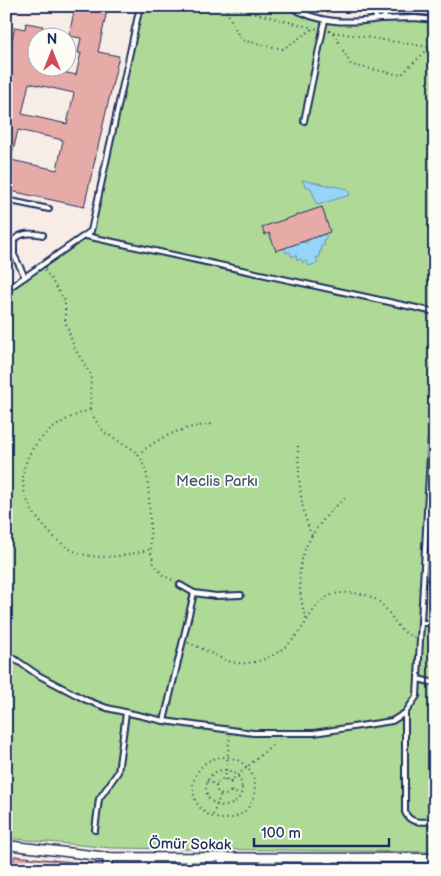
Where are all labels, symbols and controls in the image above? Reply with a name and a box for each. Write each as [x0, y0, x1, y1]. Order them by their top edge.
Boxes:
north arrow [28, 28, 78, 78]
text: N [47, 31, 57, 48]
park label: Meclis Parkı [176, 472, 258, 491]
scale bar [254, 816, 388, 848]
text: 100 m [261, 824, 301, 843]
street label: Ömür Sokak [149, 834, 232, 855]

